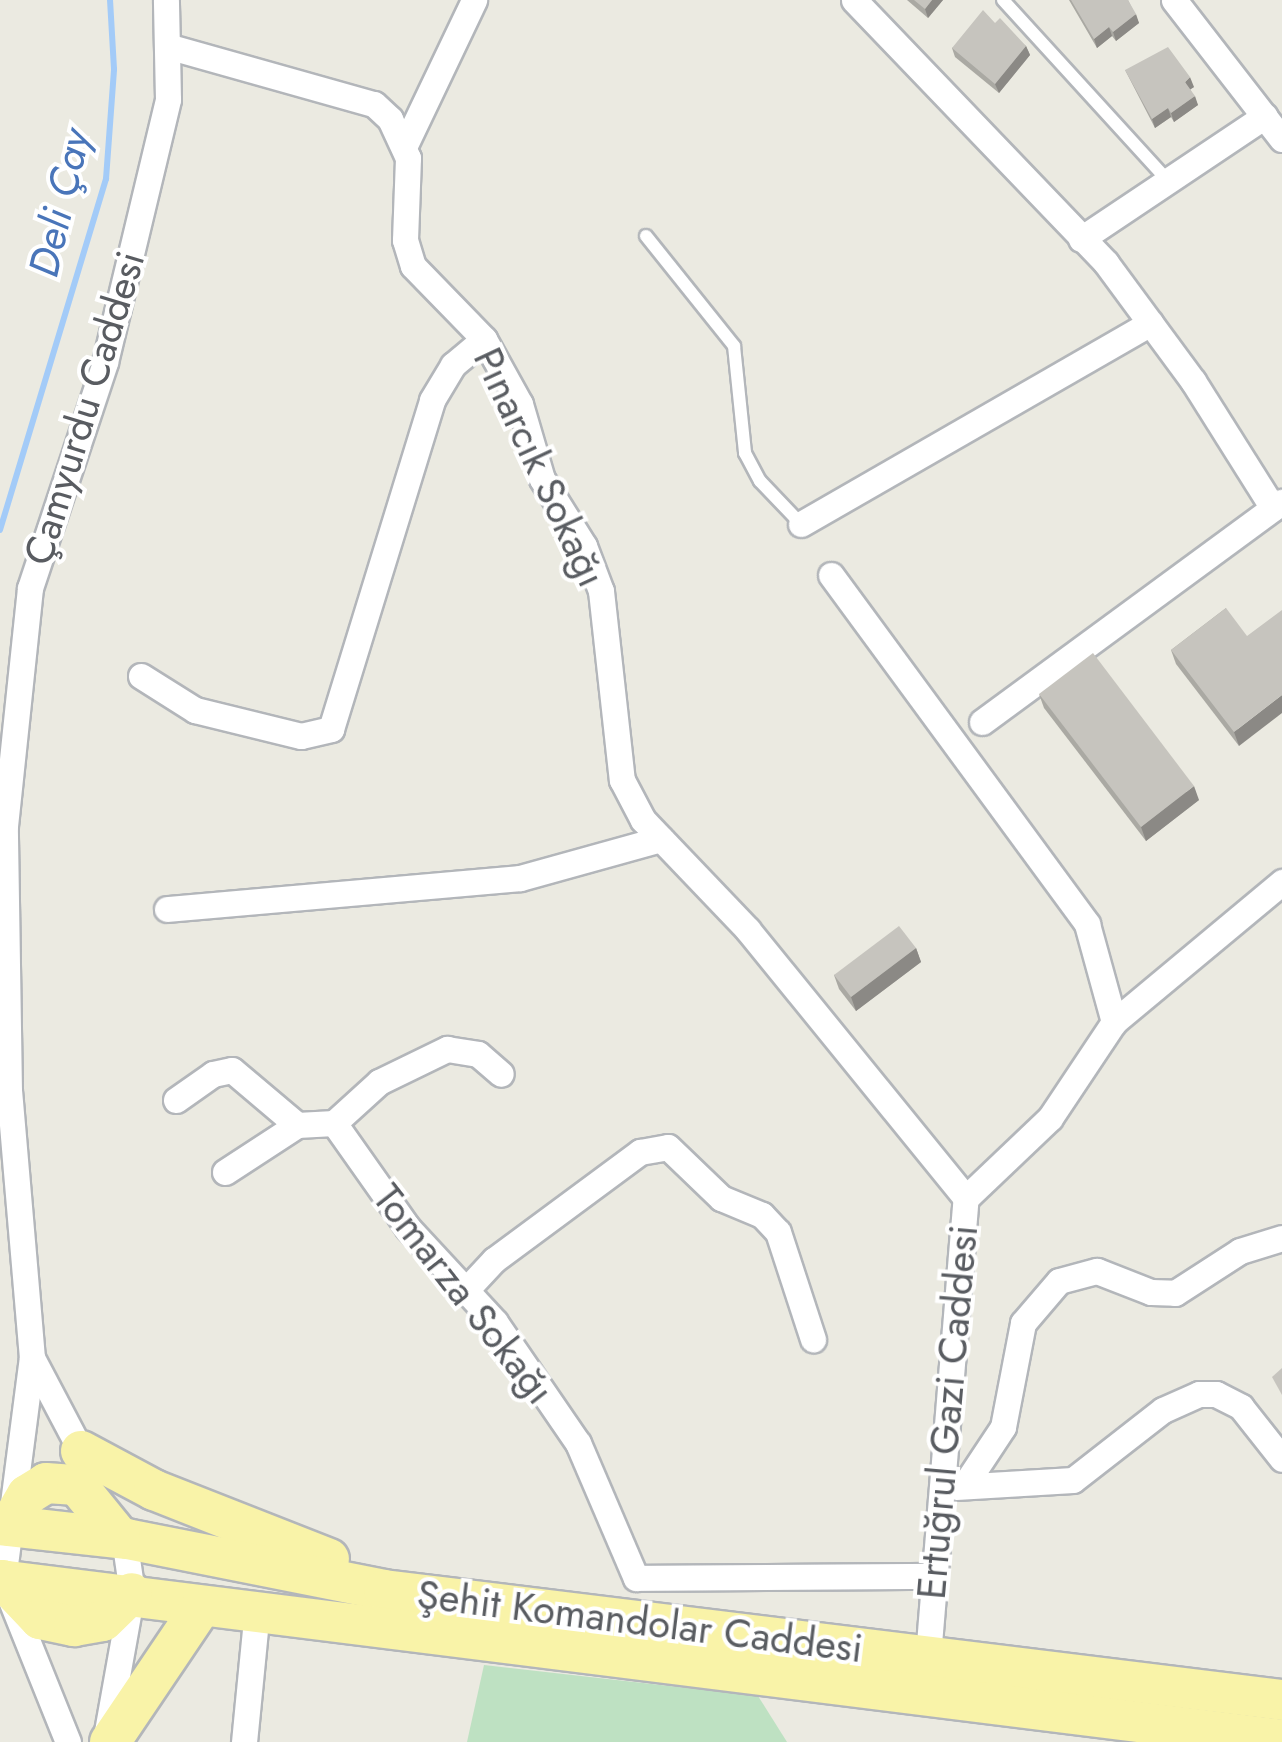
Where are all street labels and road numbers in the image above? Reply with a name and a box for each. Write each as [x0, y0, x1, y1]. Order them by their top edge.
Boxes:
street label: Çamyurdu Caddesi [14, 246, 154, 570]
street label: Pınarcık Sokağı [464, 340, 616, 594]
street label: Tomarza Sokağı [363, 1175, 565, 1413]
street label: Ertuğrul Gazi Caddesi [907, 1223, 987, 1601]
street label: Şehit Komandolar Caddesi [415, 1570, 865, 1672]

